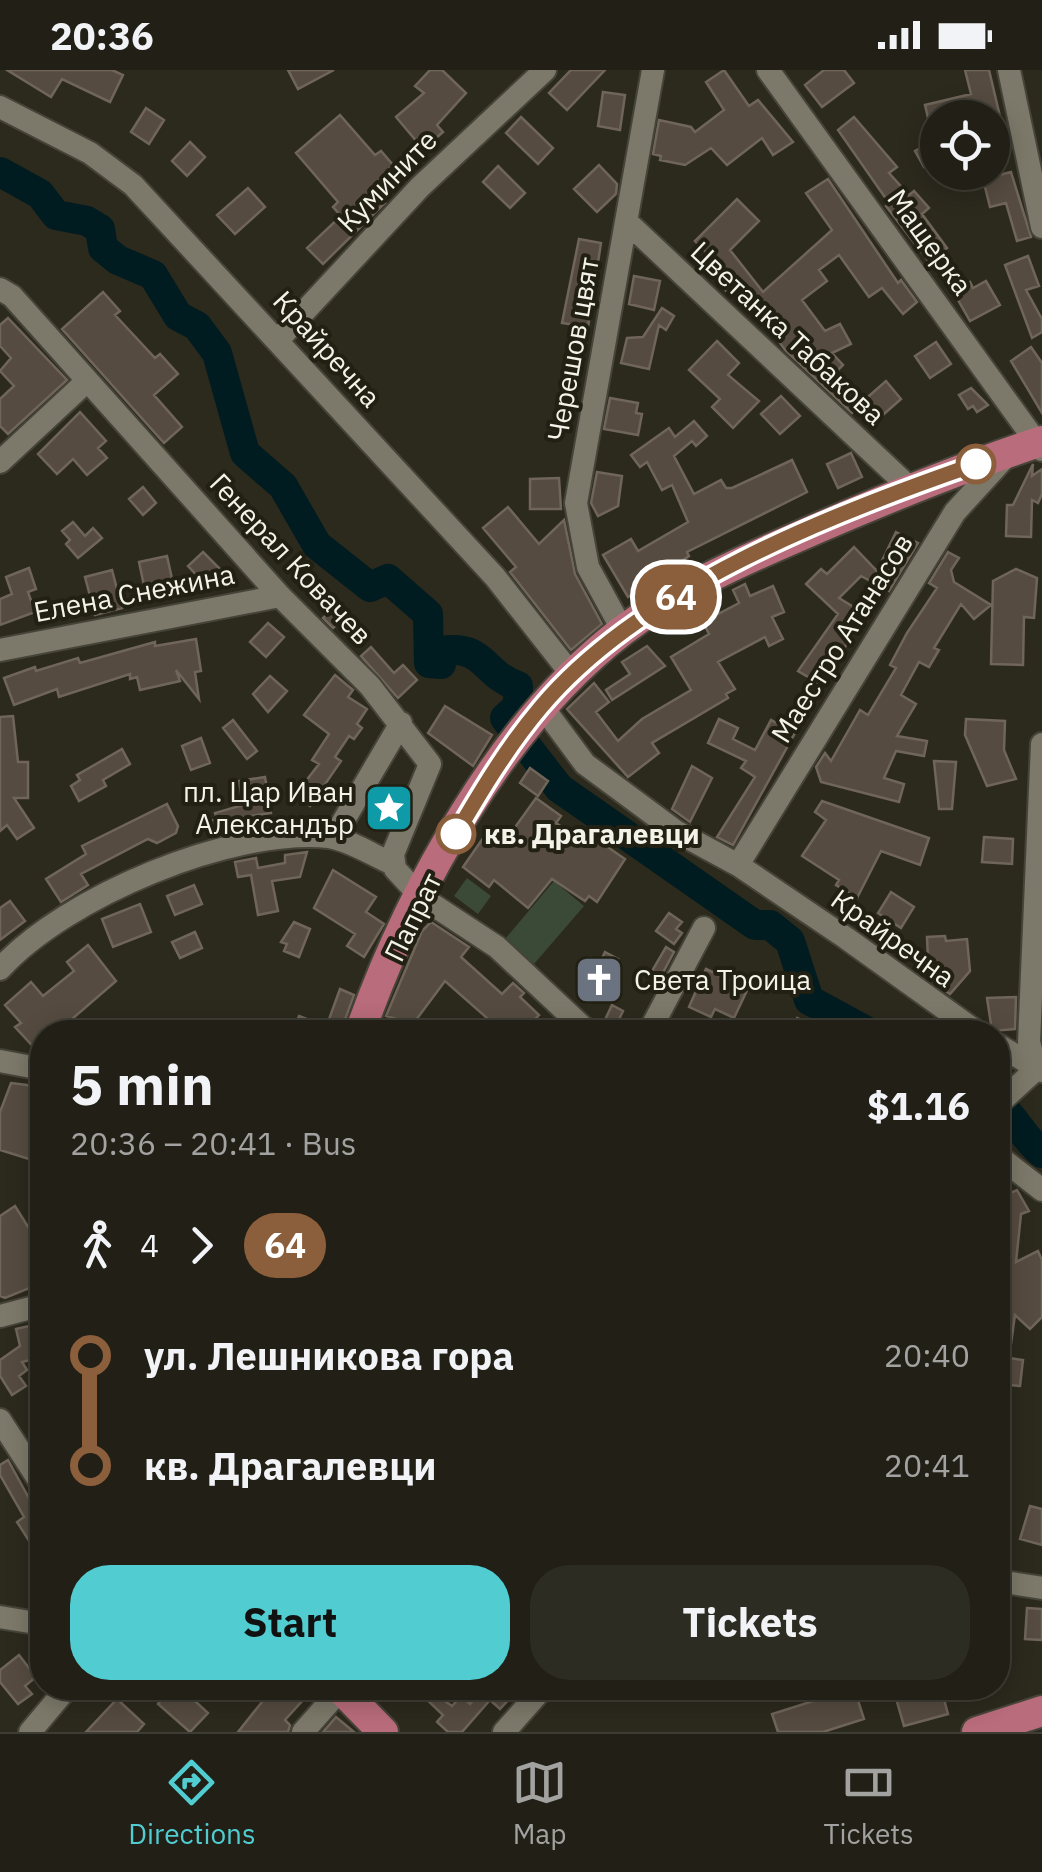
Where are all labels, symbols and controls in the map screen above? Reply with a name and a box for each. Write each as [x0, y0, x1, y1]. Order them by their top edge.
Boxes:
text: 20:36 [50, 11, 154, 60]
map controls [920, 100, 1010, 190]
button: locate [920, 100, 1010, 190]
street label: Кумините [329, 121, 445, 240]
street label: Мащерка [879, 181, 981, 302]
street label: Цветанка Табакова [683, 233, 894, 432]
street label: Черешов цвят [538, 254, 607, 444]
street label: Крайречна [265, 283, 389, 415]
unlabelled marker [957, 445, 995, 483]
street label: Генерал Ковачев [202, 465, 381, 652]
street label: Маестро Атанасов [762, 526, 921, 749]
street label: Елена Снежина [30, 555, 237, 630]
line badge: 64 [631, 564, 721, 630]
text: 64 [655, 574, 697, 620]
place label: пл. Цар Иван Александър [183, 773, 354, 842]
place icon: пл. Цар Иван Александър [363, 782, 415, 834]
marker: кв. Драгалевци [437, 815, 475, 853]
place label: кв. Драгалевци [484, 815, 700, 852]
street label: Папрат [375, 866, 450, 967]
street label: Крайречна [824, 880, 963, 995]
church icon: Света Троица [573, 954, 625, 1006]
place label: Света Троица [634, 961, 811, 998]
text: 5 min [70, 1049, 214, 1120]
text: $1.16 [867, 1081, 970, 1130]
text: 20:36 – 20:41 · Bus [70, 1122, 356, 1164]
icon: walk [70, 1218, 125, 1273]
icon: forward [174, 1218, 229, 1273]
text: 64 [264, 1222, 306, 1268]
text: 4 [140, 1224, 159, 1266]
text: ул. Лешникова гора [144, 1331, 514, 1380]
text: 20:40 [884, 1334, 970, 1376]
text: кв. Драгалевци [144, 1441, 437, 1490]
text: 20:41 [884, 1444, 970, 1486]
button: Start [70, 1565, 510, 1680]
button: Tickets [530, 1565, 970, 1680]
tab: Directions [128, 1755, 256, 1852]
tab: Map [512, 1755, 567, 1852]
tab: Tickets [824, 1755, 914, 1852]

